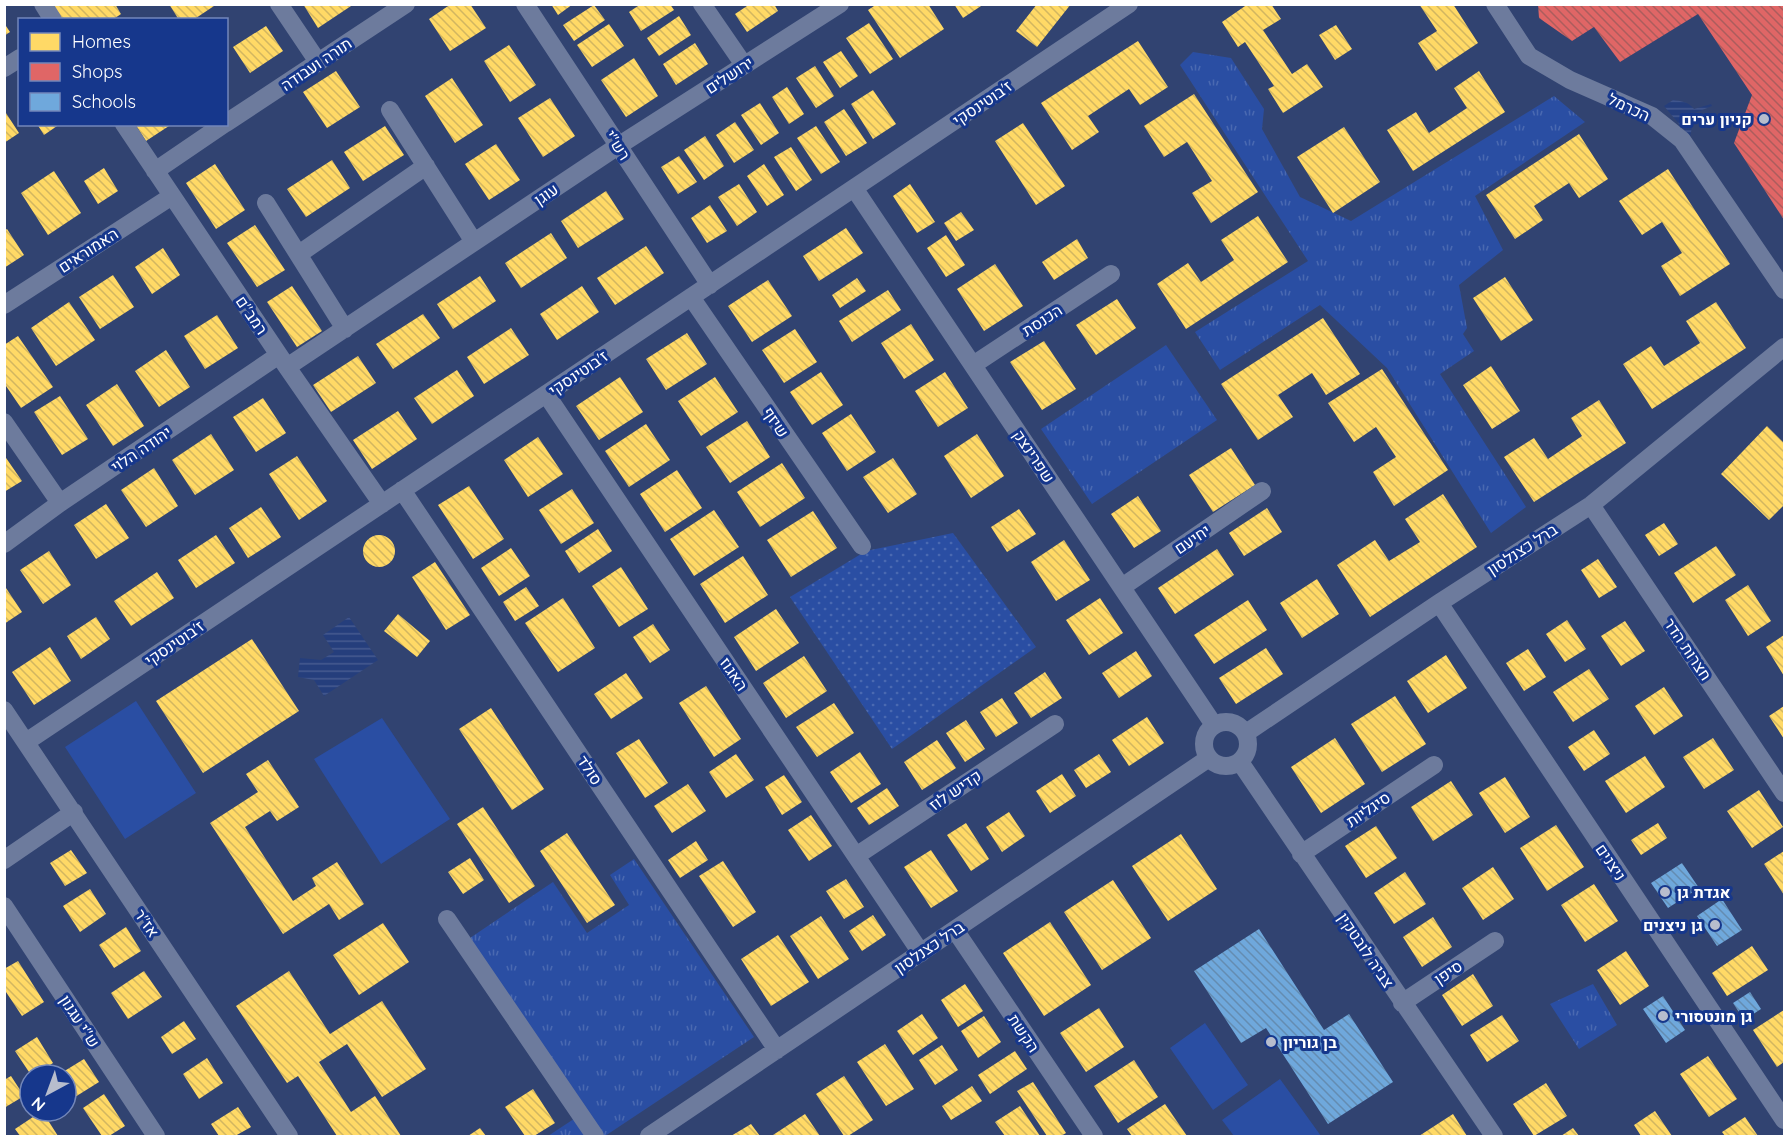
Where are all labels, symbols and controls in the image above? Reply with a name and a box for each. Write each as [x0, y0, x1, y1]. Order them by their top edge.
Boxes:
legend [18, 18, 228, 126]
text: Homes [72, 30, 131, 53]
street label: תורה ועבודה [277, 33, 355, 95]
street label: ירושלים [701, 52, 757, 98]
text: Shops [72, 60, 123, 83]
street label: ז'בוטינסקי [948, 76, 1016, 130]
street label: הכרמל [1605, 89, 1653, 125]
text: Schools [72, 90, 136, 113]
place label: קניון ערים [1681, 109, 1752, 129]
marker: קניון ערים [1757, 112, 1771, 126]
street label: רש"י [601, 126, 635, 164]
street label: עוגן [530, 179, 562, 209]
street label: האמוראים [54, 223, 122, 277]
street label: רמב"ם [232, 292, 272, 338]
street label: הכנסת [1018, 300, 1066, 340]
street label: ז'בוטינסקי [544, 346, 612, 400]
street label: שיזף [759, 403, 793, 441]
street label: יהודה הלוי [107, 422, 175, 476]
street label: שפרינצק [1009, 426, 1059, 486]
street label: ברל כצנלסון [1483, 519, 1561, 579]
street label: יחיעם [1170, 520, 1214, 558]
street label: חצרות הדר [1660, 614, 1716, 684]
street label: ז'בוטינסקי [140, 616, 208, 670]
street label: האגוז [716, 653, 752, 695]
street label: סולד [573, 751, 607, 789]
street label: קדיש לוז [925, 765, 985, 815]
street label: סיגליות [1342, 787, 1394, 831]
street label: ניצנים [1591, 840, 1631, 884]
place label: אגדת גן [1677, 882, 1731, 902]
marker: אגדת גן [1658, 885, 1672, 899]
street label: אז"ר [130, 905, 164, 941]
street label: צביה לובטקין [1334, 909, 1399, 992]
place label: גן ניצנים [1643, 915, 1703, 935]
street label: ברל כצנלסון [890, 916, 968, 978]
marker: גן ניצנים [1708, 918, 1722, 932]
street label: סיפן [1430, 955, 1466, 989]
street label: ש"י עגנון [56, 991, 104, 1051]
place label: גן מונטסורי [1675, 1006, 1753, 1026]
marker: גן מונטסורי [1656, 1009, 1670, 1023]
street label: הקשת [1004, 1010, 1044, 1056]
place label: בן גוריון [1283, 1032, 1337, 1052]
marker: בן גוריון [1264, 1035, 1278, 1049]
north arrow [18, 1063, 78, 1123]
text: N [27, 1093, 49, 1116]

